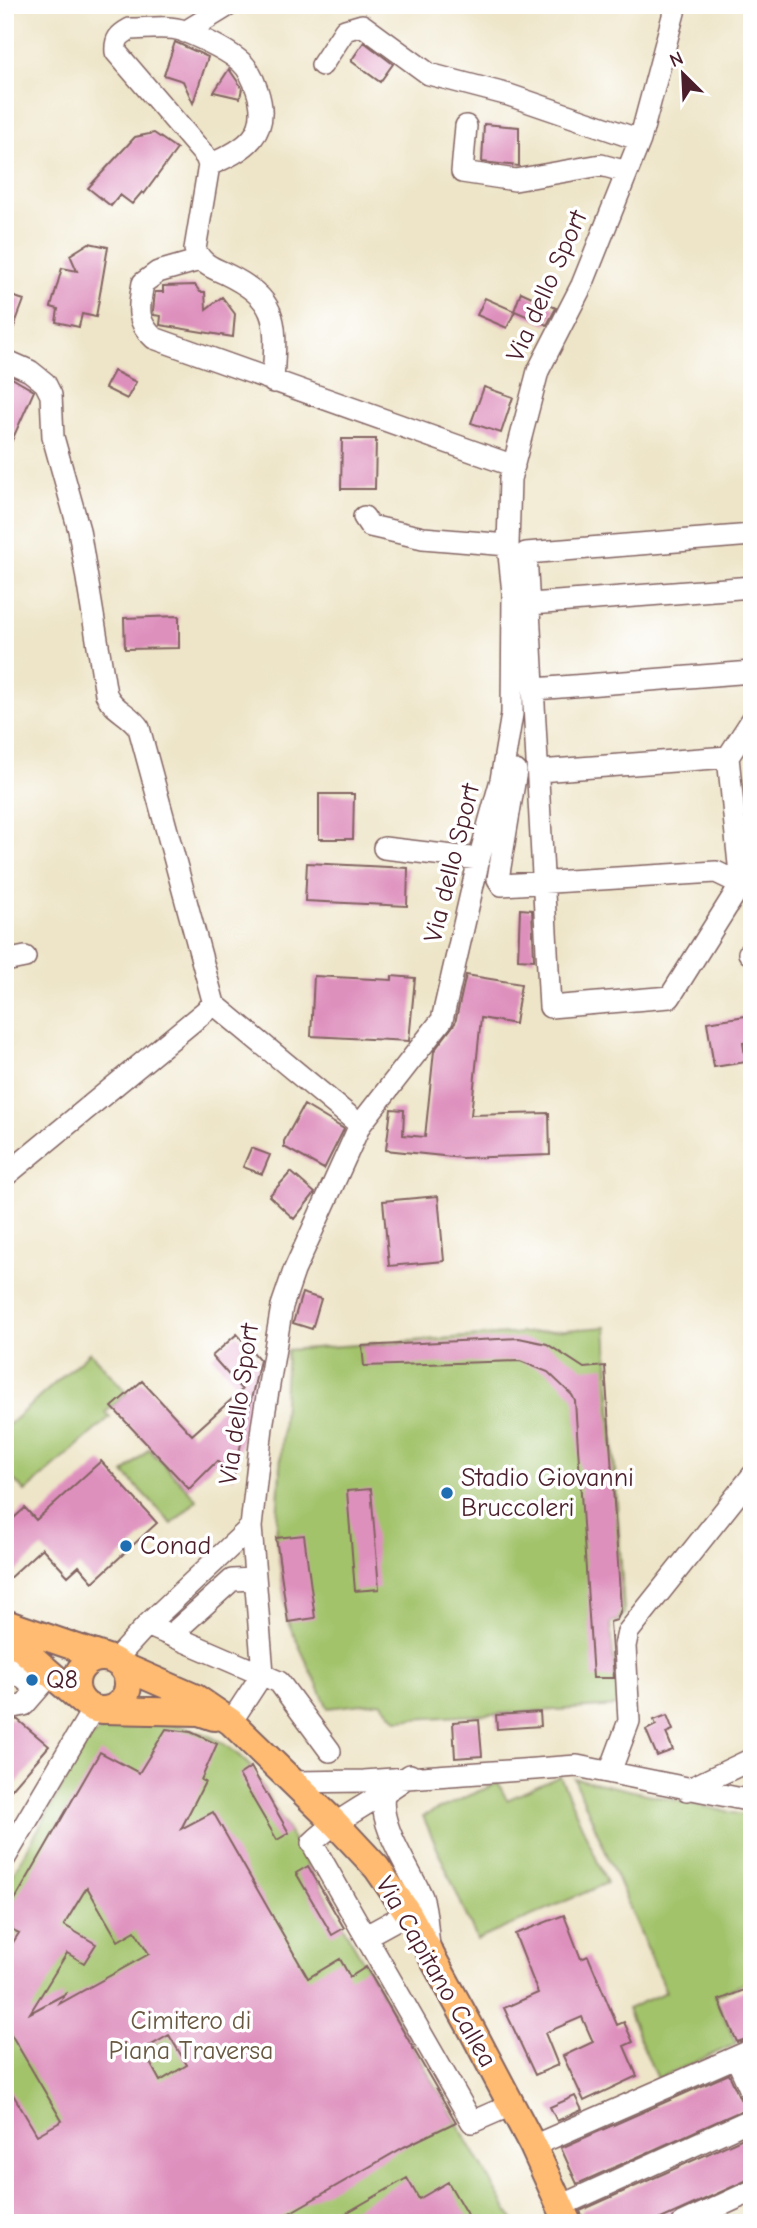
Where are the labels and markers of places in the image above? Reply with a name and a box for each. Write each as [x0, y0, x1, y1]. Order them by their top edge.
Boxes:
place label: Stadio Giovanni Bruccoleri [461, 1463, 634, 1523]
marker: Stadio Giovanni Bruccoleri [439, 1485, 455, 1501]
place label: Conad [140, 1531, 211, 1561]
marker: Conad [118, 1538, 134, 1554]
place label: Q8 [46, 1665, 78, 1695]
marker: Q8 [24, 1672, 40, 1688]

